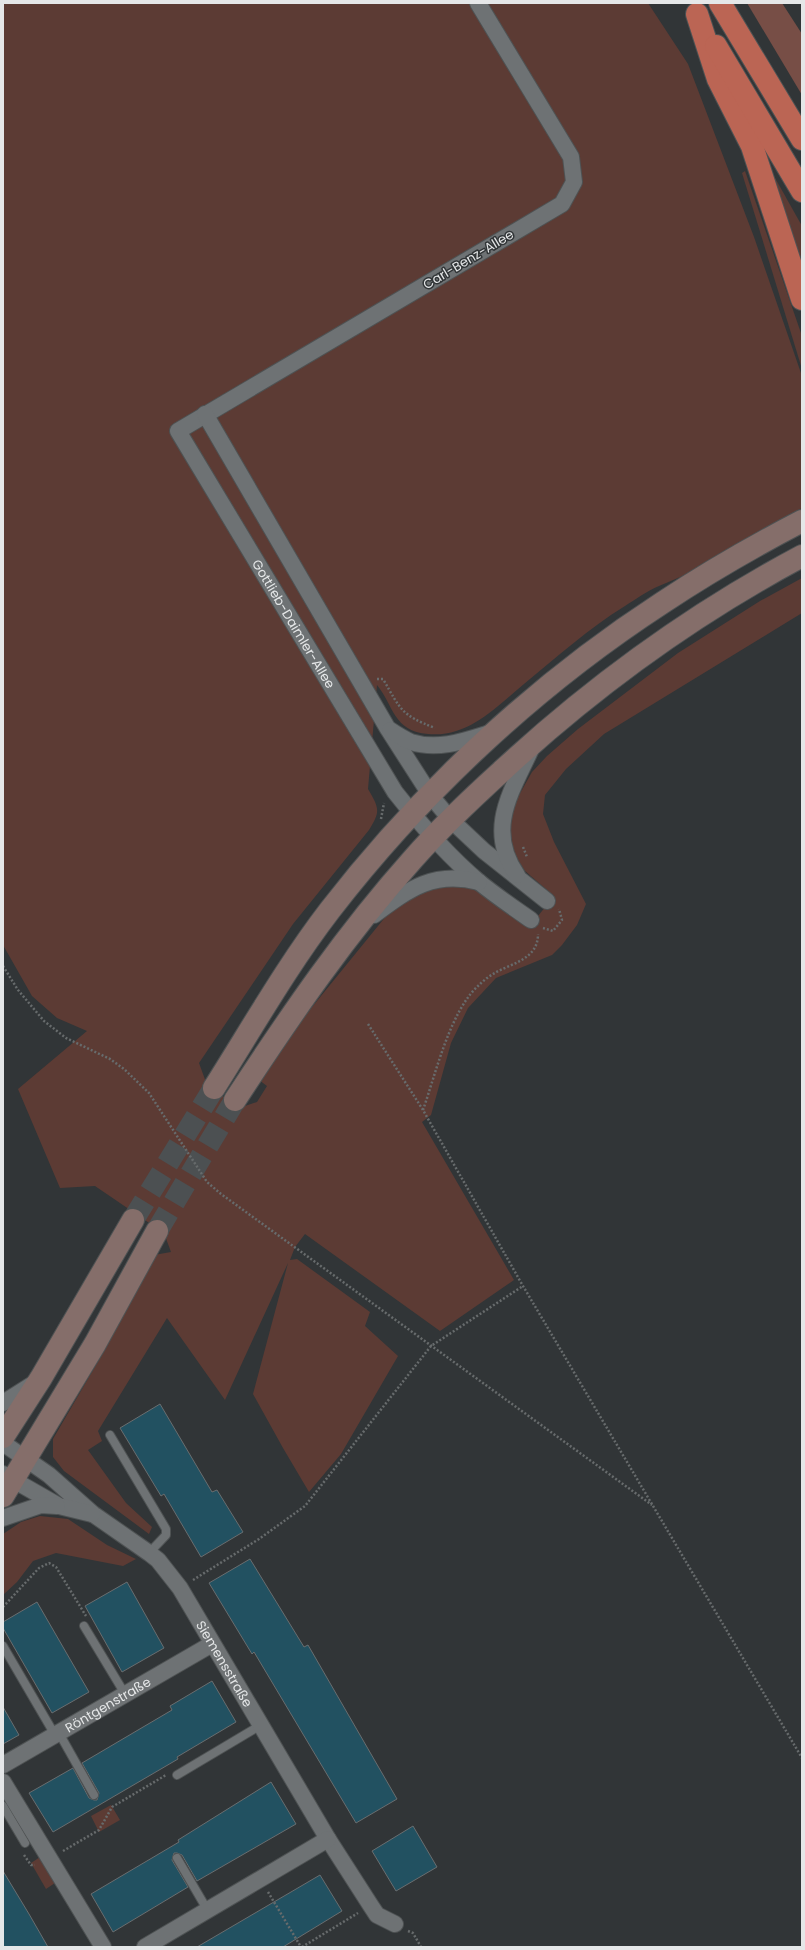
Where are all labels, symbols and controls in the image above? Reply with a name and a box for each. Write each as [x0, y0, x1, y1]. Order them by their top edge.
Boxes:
street label: Carl-Benz-Allee [419, 225, 517, 294]
street label: Gottlieb-Daimler-Allee [247, 556, 340, 692]
street label: Siemensstraße [191, 1617, 257, 1711]
street label: Röntgenstraße [61, 1672, 155, 1737]

